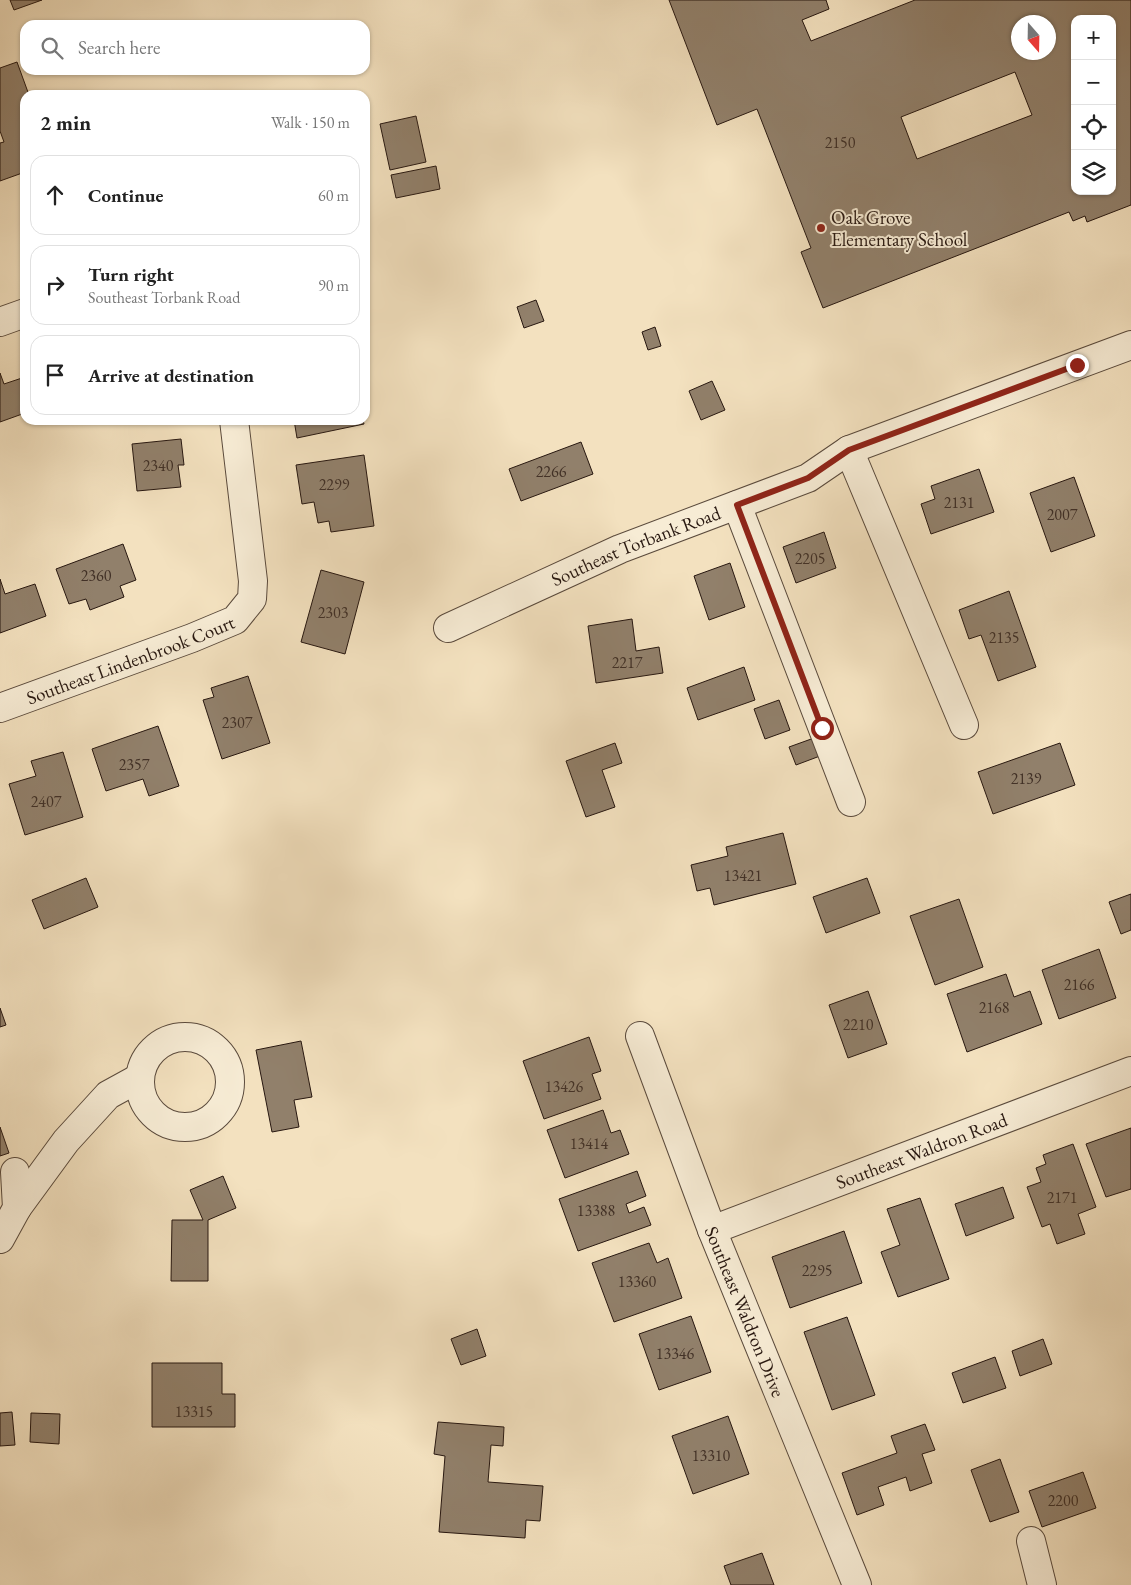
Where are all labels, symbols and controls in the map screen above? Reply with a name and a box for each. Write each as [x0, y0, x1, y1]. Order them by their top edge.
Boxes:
north arrow [1011, 15, 1056, 60]
map controls [1071, 15, 1116, 195]
button: + [1071, 15, 1116, 60]
search box [20, 20, 370, 75]
icon: search [38, 34, 66, 62]
text: Search here [78, 35, 160, 60]
button: − [1071, 60, 1116, 105]
button: locate [1071, 105, 1116, 150]
text: 2 min [40, 109, 91, 136]
text: Walk · 150 m [271, 112, 350, 133]
house number: 2150 [825, 132, 856, 153]
button: layers [1071, 150, 1116, 195]
icon: ahead [41, 181, 69, 209]
text: Continue [88, 183, 163, 208]
text: 60 m [318, 185, 349, 206]
place label: Oak Grove Elementary School [831, 205, 968, 252]
marker: Oak Grove Elementary School [815, 222, 827, 234]
text: Turn right [88, 262, 174, 287]
icon: right [41, 271, 69, 299]
text: 90 m [318, 275, 349, 296]
text: Southeast Torbank Road [88, 287, 240, 308]
route end [1066, 354, 1089, 377]
icon: arrive [41, 361, 69, 389]
text: Arrive at destination [88, 363, 254, 388]
house number: 2340 [143, 455, 174, 476]
house number: 2266 [536, 461, 567, 482]
house number: 2299 [319, 474, 350, 495]
house number: 2131 [944, 492, 974, 513]
street label: Southeast Torbank Road [547, 500, 724, 592]
house number: 2007 [1047, 504, 1078, 525]
house number: 2205 [795, 548, 825, 569]
house number: 2360 [81, 565, 112, 586]
house number: 2303 [318, 602, 349, 623]
street label: Southeast Lindenbrook Court [23, 610, 238, 710]
house number: 2135 [989, 627, 1019, 648]
house number: 2217 [612, 652, 643, 673]
house number: 2307 [222, 712, 253, 733]
route start [811, 717, 834, 740]
house number: 2357 [119, 754, 150, 775]
house number: 2139 [1011, 768, 1042, 789]
house number: 2407 [31, 791, 62, 812]
house number: 13421 [724, 865, 762, 886]
house number: 2166 [1064, 974, 1095, 995]
house number: 2168 [979, 997, 1010, 1018]
house number: 2210 [843, 1014, 874, 1035]
house number: 13426 [545, 1076, 584, 1097]
street label: Southeast Waldron Road [832, 1107, 1011, 1195]
house number: 13414 [570, 1133, 609, 1154]
house number: 2171 [1047, 1187, 1077, 1208]
house number: 13388 [577, 1200, 616, 1221]
street label: Southeast Waldron Drive [699, 1223, 791, 1401]
house number: 2295 [802, 1260, 832, 1281]
house number: 13360 [618, 1271, 657, 1292]
house number: 13346 [656, 1343, 695, 1364]
house number: 13315 [175, 1401, 213, 1422]
house number: 13310 [692, 1445, 731, 1466]
house number: 2200 [1048, 1490, 1079, 1511]

